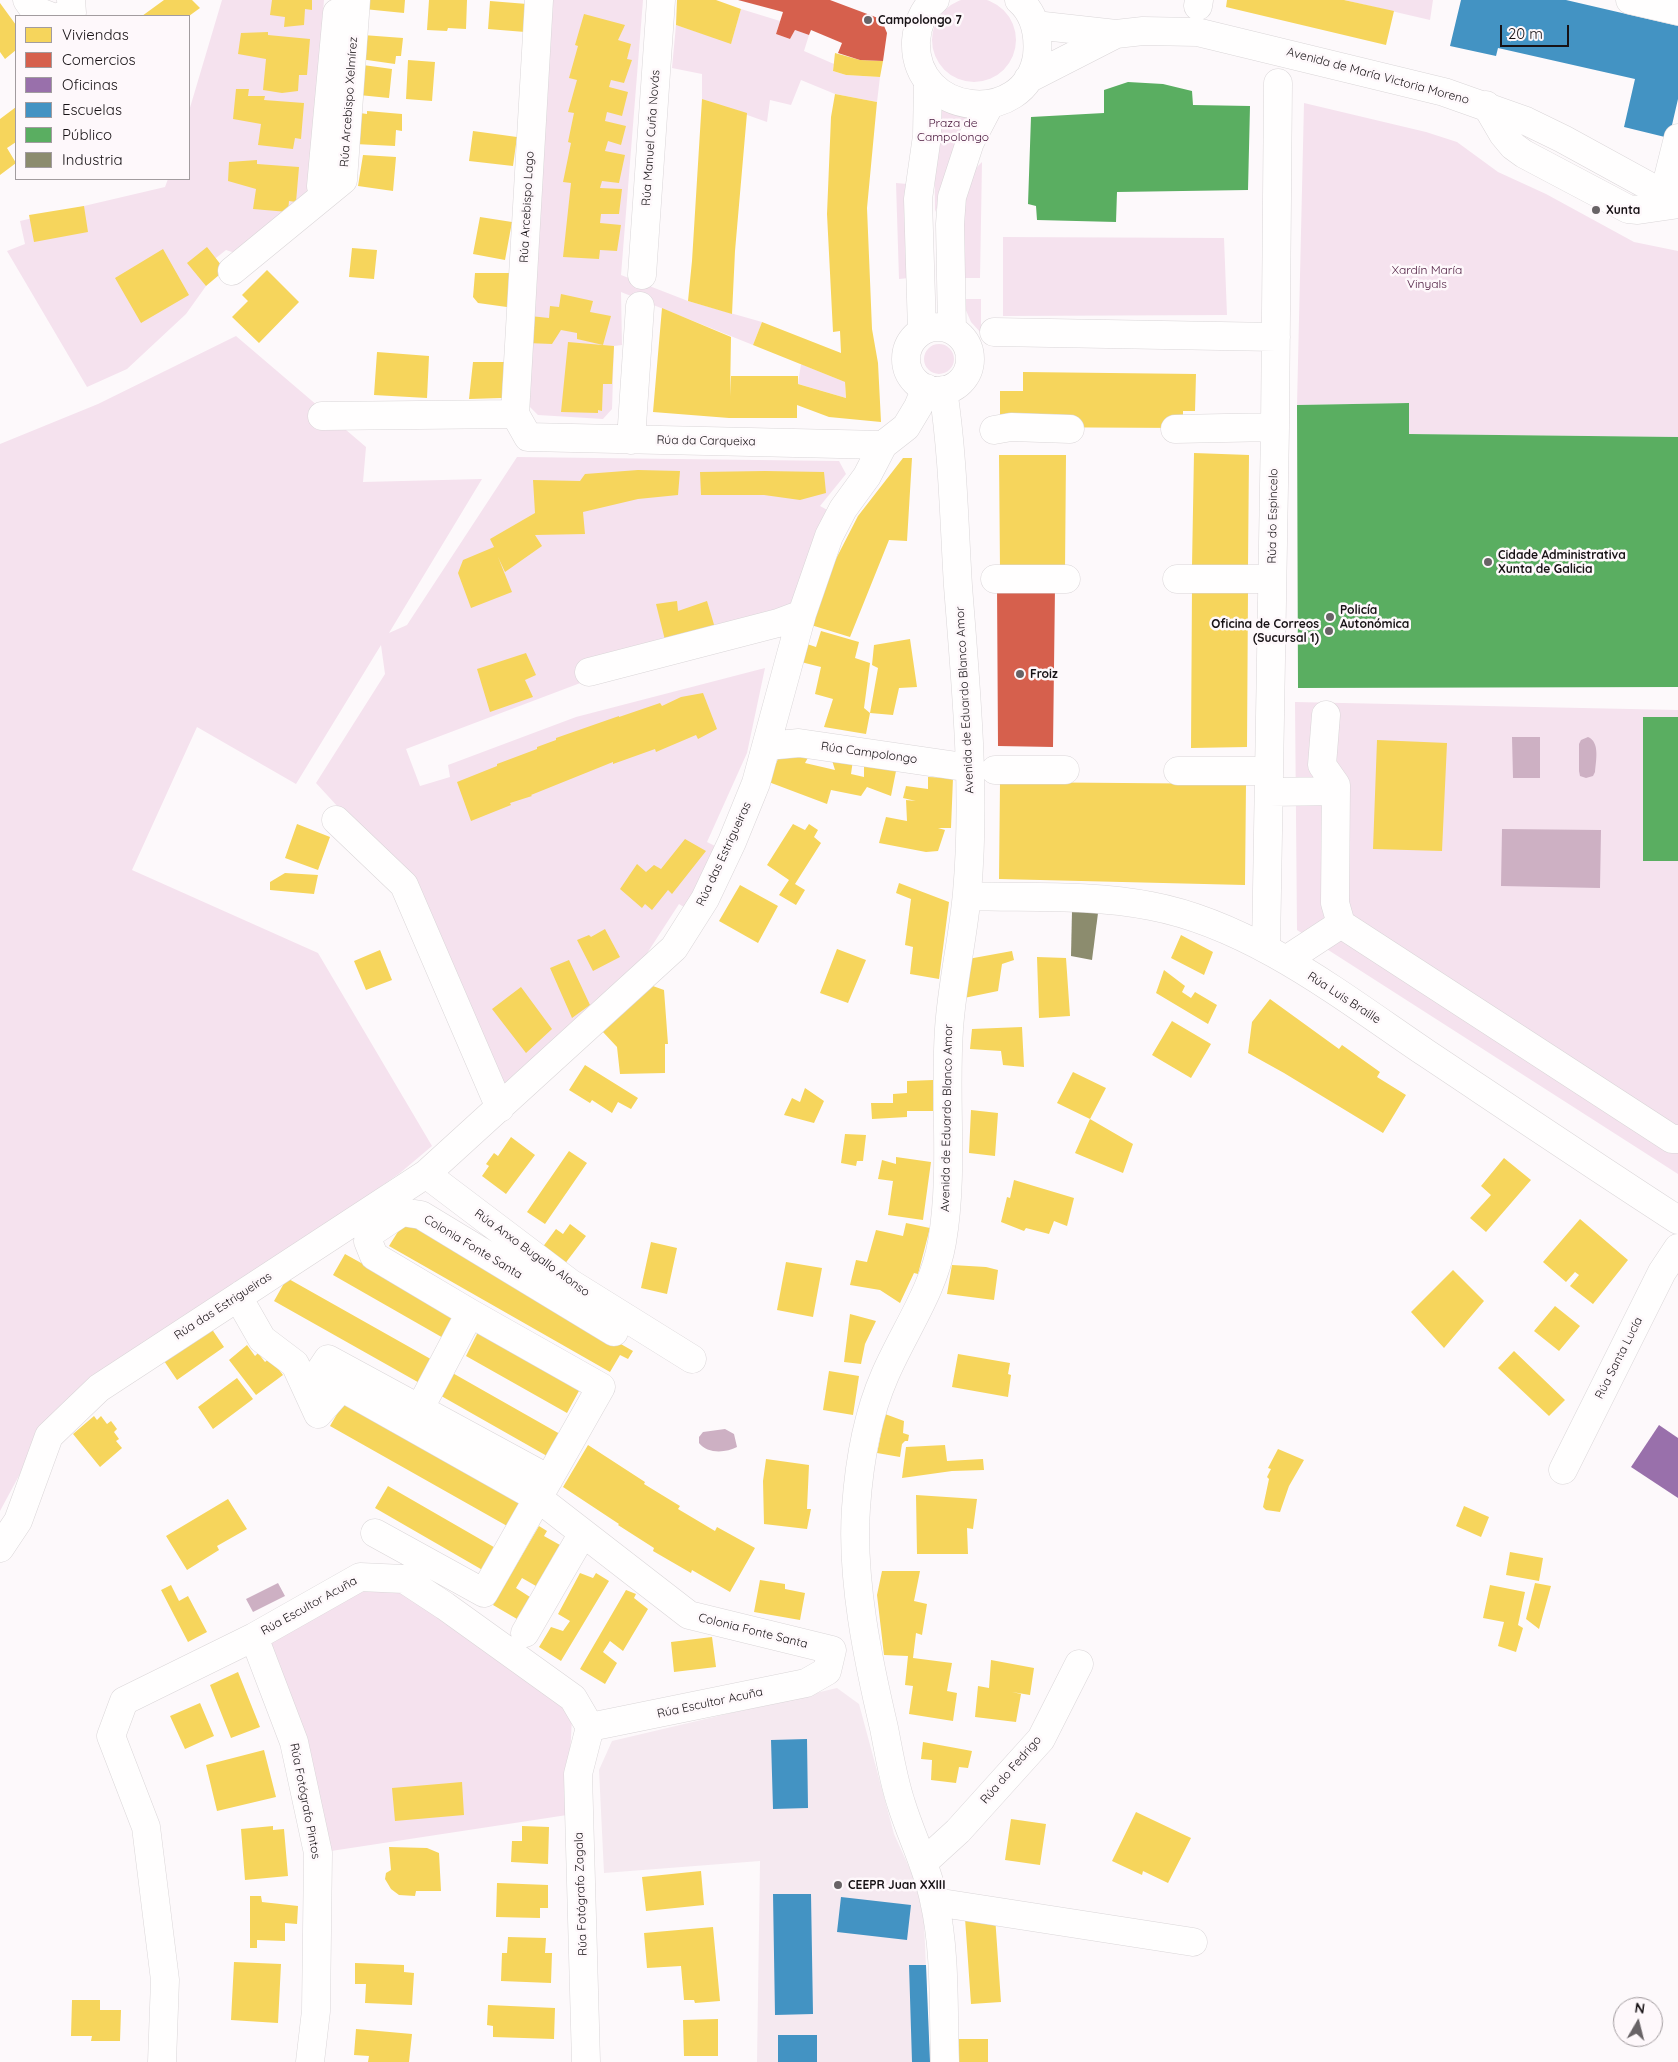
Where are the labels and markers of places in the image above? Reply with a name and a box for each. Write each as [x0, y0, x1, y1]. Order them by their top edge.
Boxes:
place label: Campolongo 7 [878, 13, 962, 27]
marker: Campolongo 7 [862, 14, 874, 26]
place label: Xunta [1606, 203, 1640, 217]
marker: Xunta [1590, 204, 1602, 216]
place label: Cidade Administrativa Xunta de Galicia [1498, 548, 1626, 576]
marker: Cidade Administrativa Xunta de Galicia [1482, 556, 1494, 568]
place label: Policía Autonómica [1340, 603, 1409, 631]
marker: Policía Autonómica [1324, 611, 1336, 623]
place label: Oficina de Correos (Sucursal 1) [1211, 617, 1319, 645]
marker: Oficina de Correos (Sucursal 1) [1323, 625, 1335, 637]
place label: Froiz [1030, 667, 1058, 681]
marker: Froiz [1014, 668, 1026, 680]
place label: CEEPR Juan XXIII [848, 1878, 945, 1892]
marker: CEEPR Juan XXIII [832, 1879, 844, 1891]

